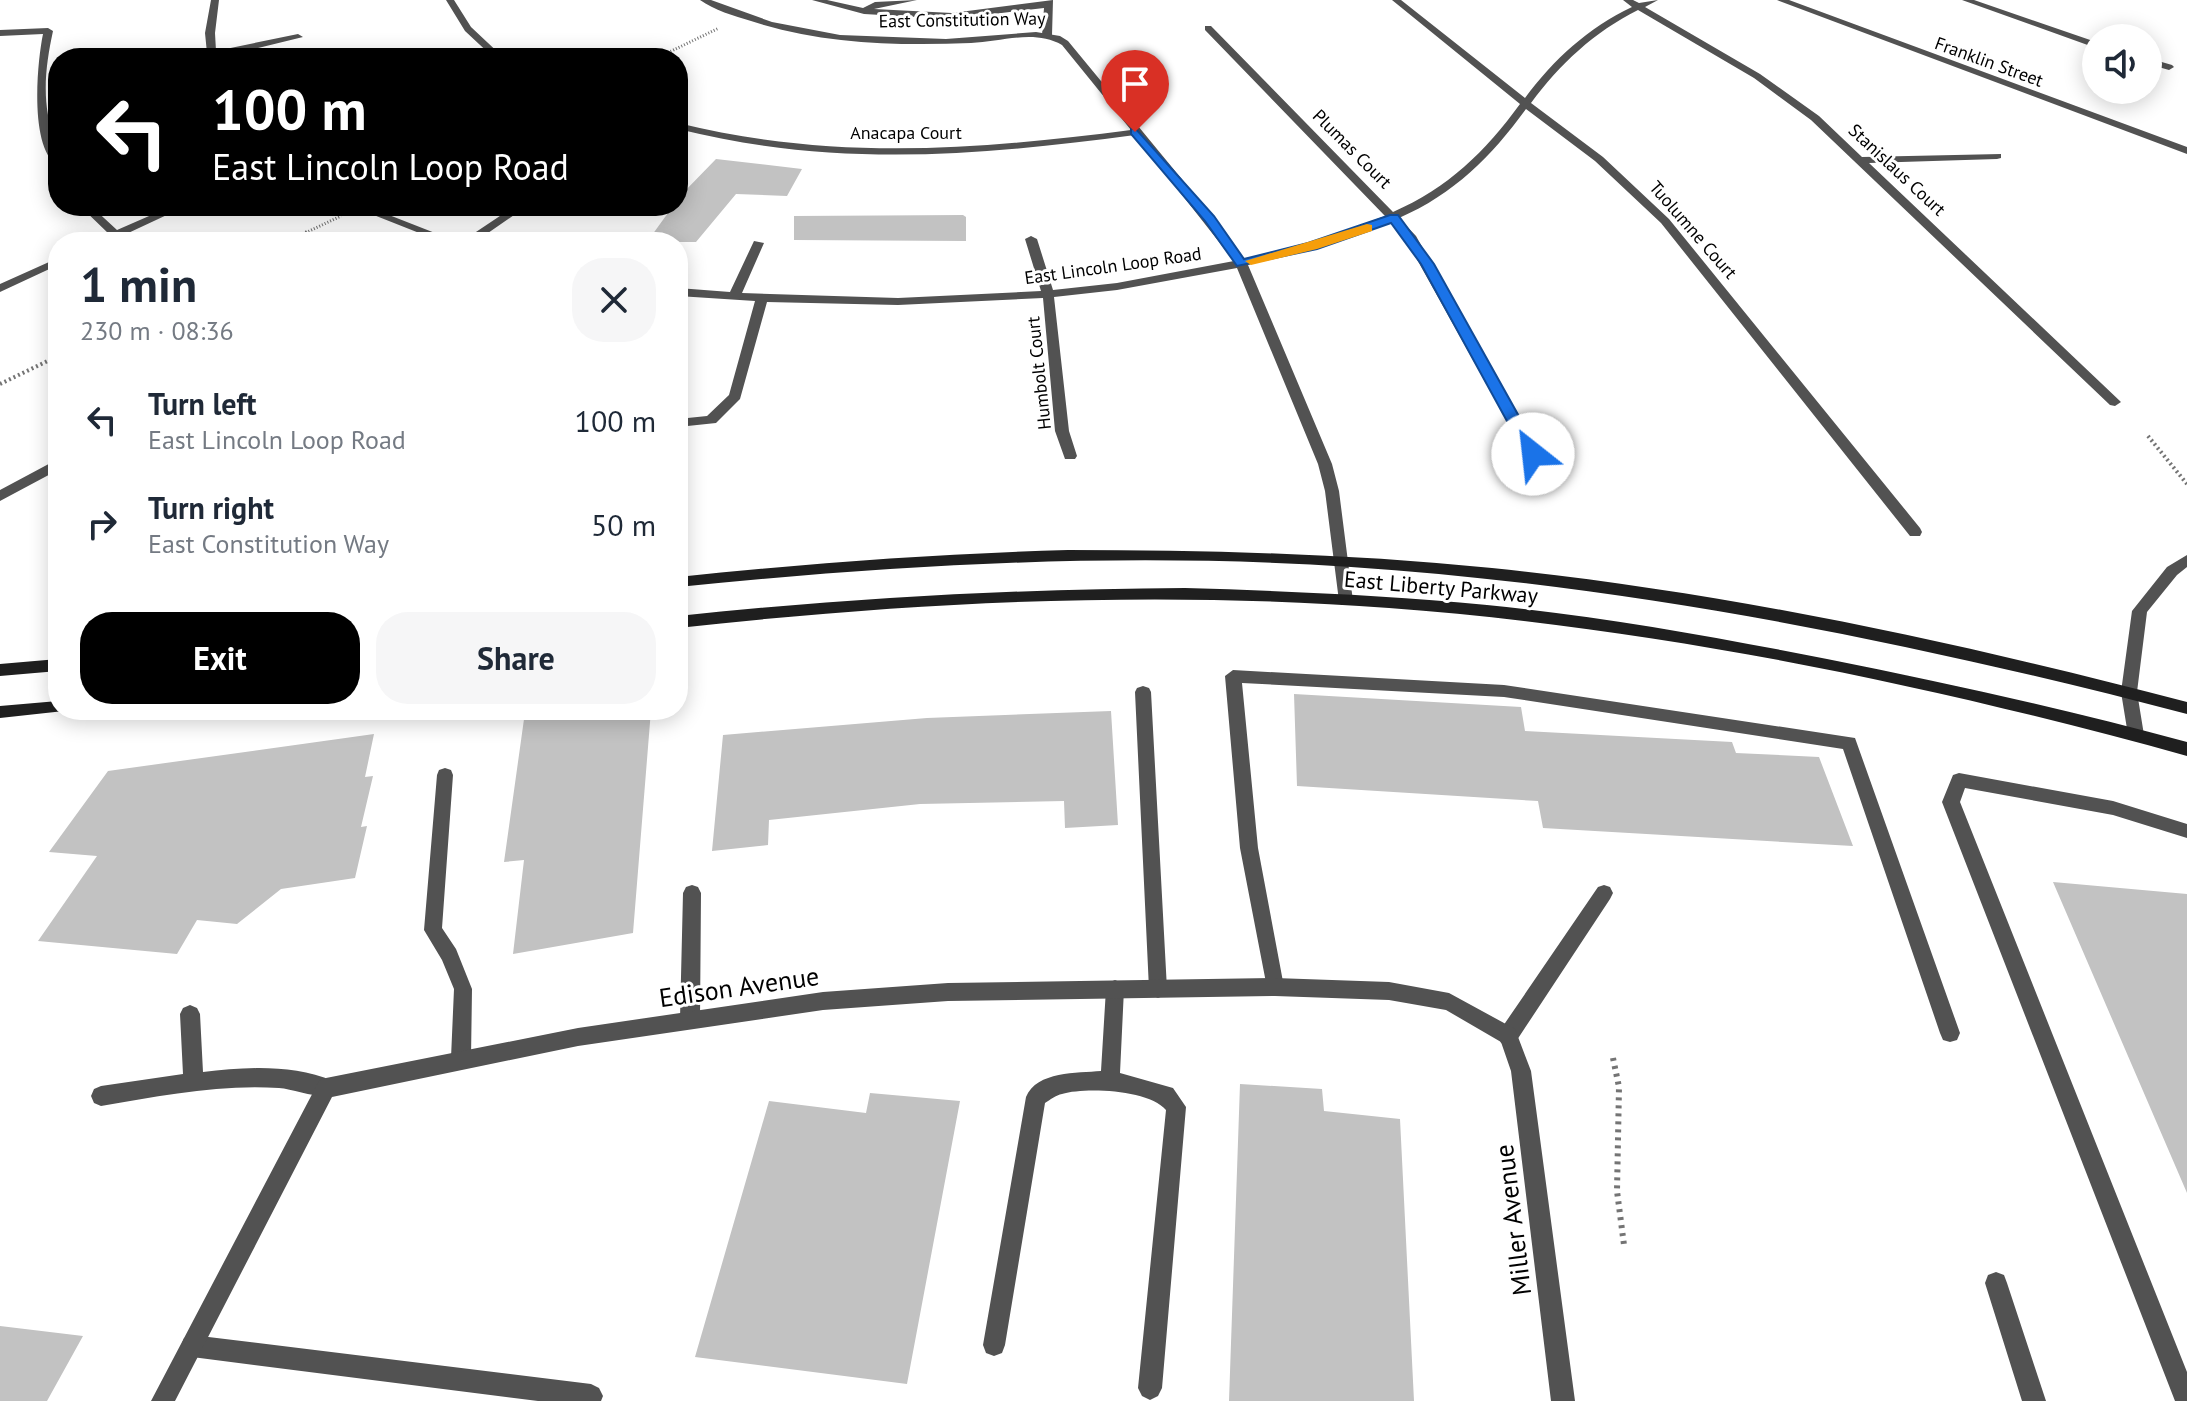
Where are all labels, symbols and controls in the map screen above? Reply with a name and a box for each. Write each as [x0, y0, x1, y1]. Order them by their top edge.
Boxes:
street label: East Constitution Way [878, 7, 1046, 32]
map controls [2082, 24, 2162, 104]
button: sound [2082, 24, 2162, 104]
street label: Franklin Street [1932, 31, 2046, 92]
pin [1101, 50, 1169, 132]
icon: arrive [1113, 62, 1157, 106]
text: 100 m [212, 73, 367, 145]
icon: left [80, 80, 184, 184]
street label: Plumas Court [1308, 104, 1397, 193]
street label: Stanislaus Court [1844, 119, 1951, 221]
street label: Anacapa Court [850, 121, 962, 144]
text: East Lincoln Loop Road [212, 143, 569, 190]
street label: Tuolumne Court [1644, 176, 1742, 283]
street label: East Lincoln Loop Road [1023, 242, 1203, 289]
text: 1 min [80, 253, 197, 315]
button: close [572, 258, 656, 342]
text: 230 m · 08:36 [80, 314, 234, 347]
street label: Humbolt Court [1021, 315, 1056, 431]
text: Turn left [148, 384, 256, 423]
icon: left [80, 398, 124, 442]
text: 100 m [575, 401, 656, 440]
position arrow [1491, 412, 1575, 496]
text: East Lincoln Loop Road [148, 423, 406, 456]
text: Turn right [148, 488, 274, 527]
icon: right [80, 502, 124, 546]
text: 50 m [591, 505, 656, 544]
text: East Constitution Way [148, 527, 389, 560]
street label: East Liberty Parkway [1343, 565, 1540, 609]
button: Exit [80, 612, 360, 704]
button: Share [376, 612, 656, 704]
street label: Edison Avenue [657, 959, 821, 1014]
street label: Miller Avenue [1487, 1143, 1538, 1298]

